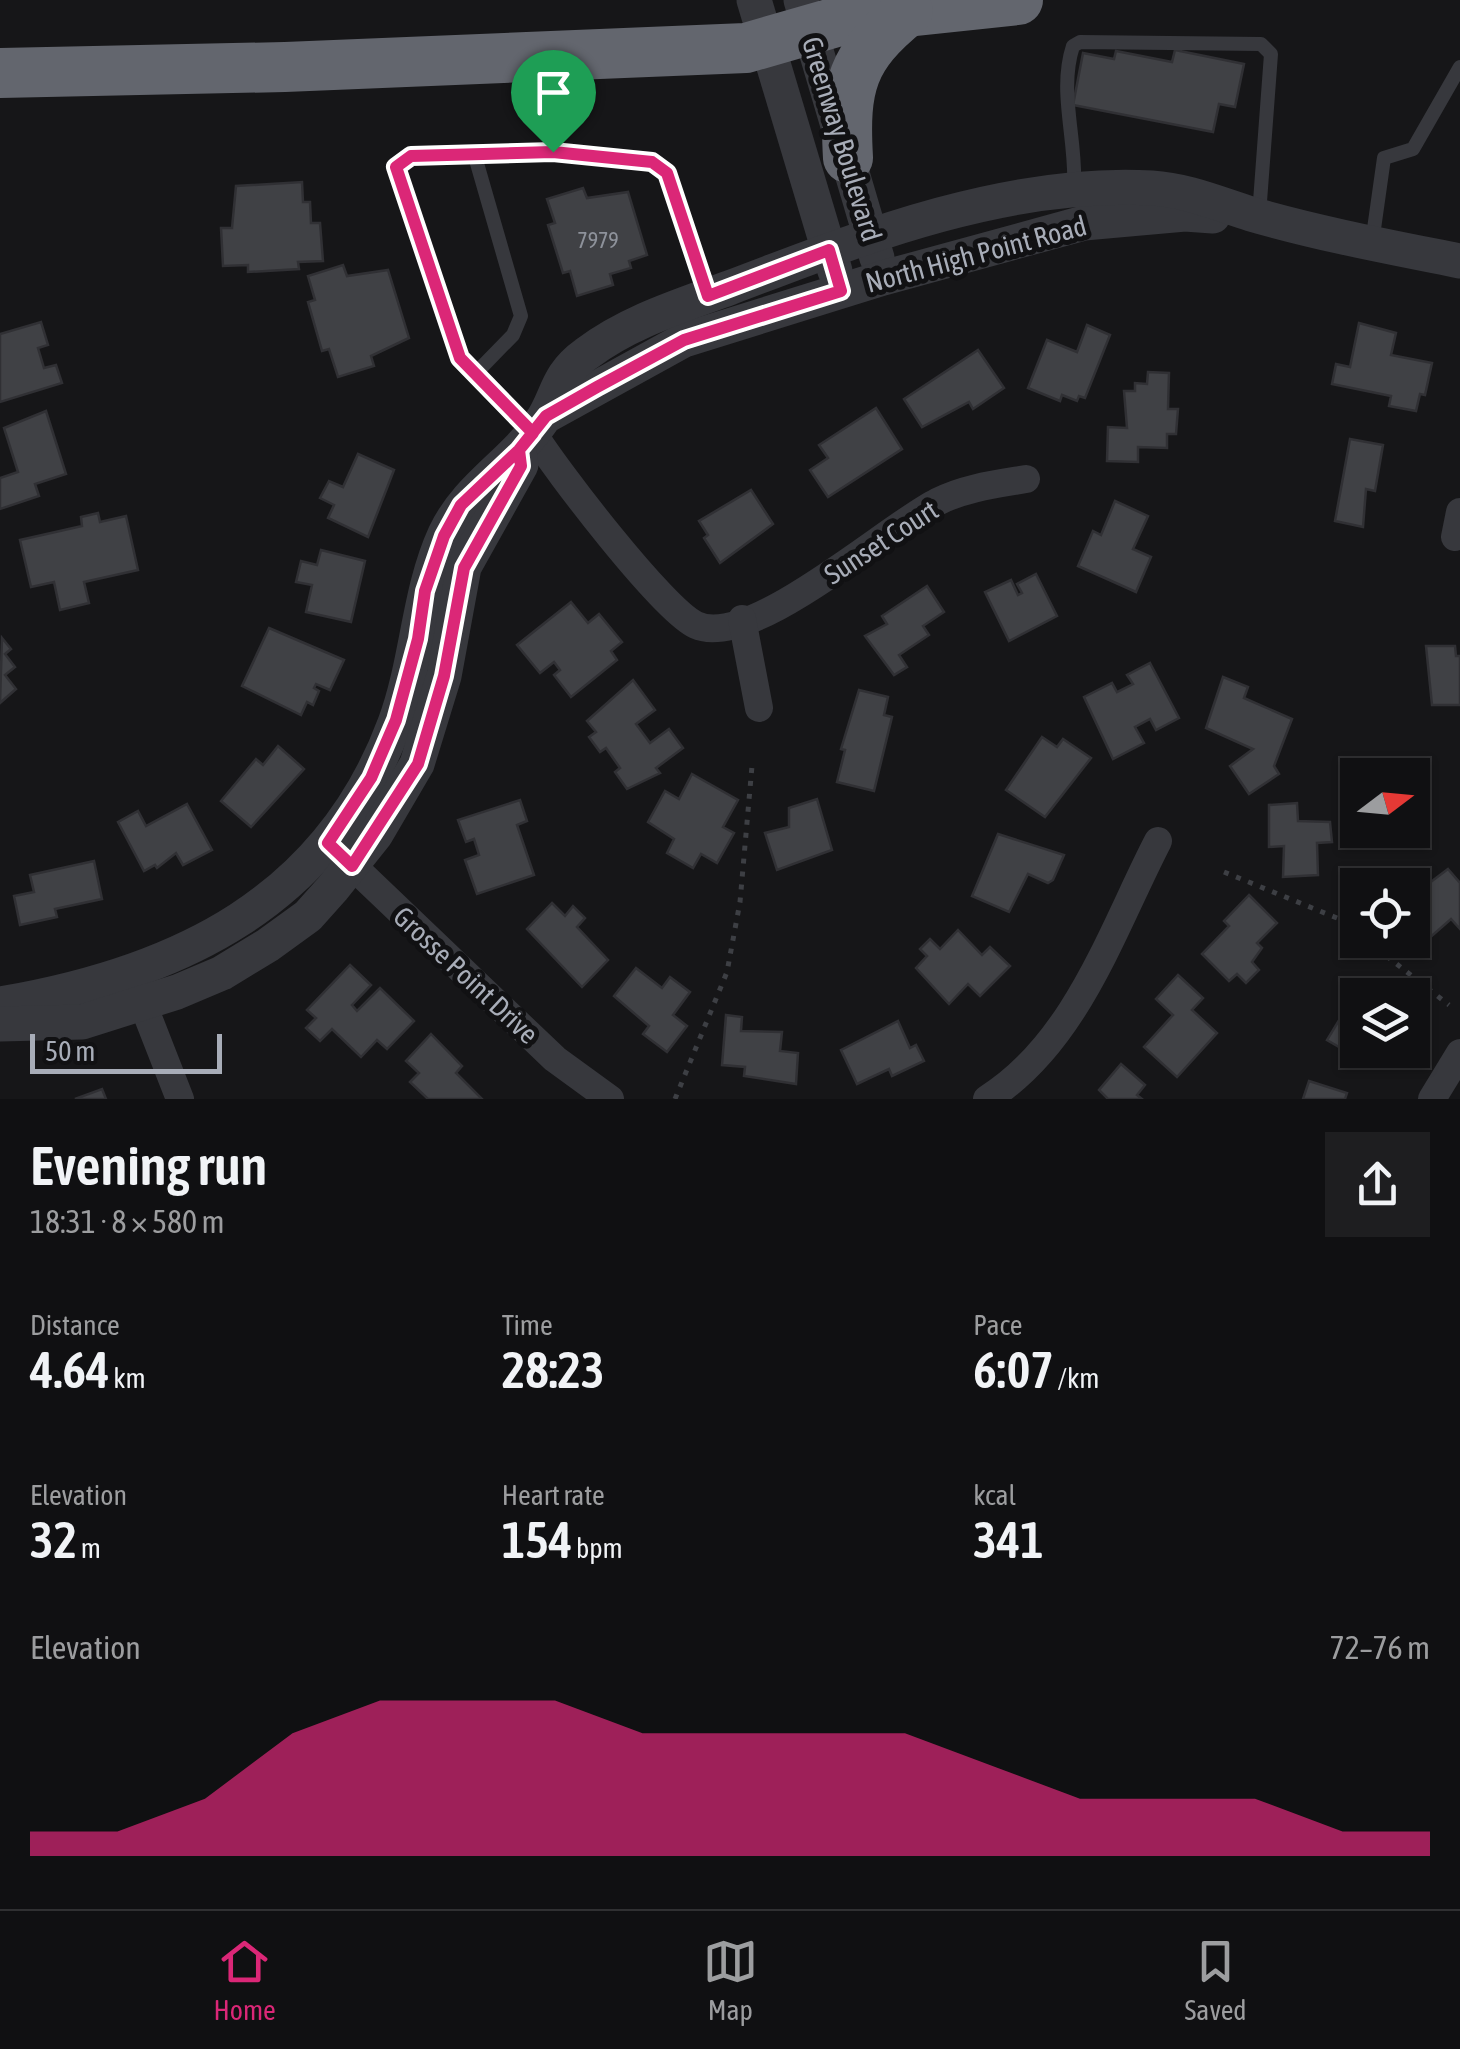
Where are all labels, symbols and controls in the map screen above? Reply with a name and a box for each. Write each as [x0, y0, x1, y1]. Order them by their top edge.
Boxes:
street label: Greenway Boulevard [796, 33, 888, 245]
pin [511, 50, 596, 153]
icon: arrive [526, 65, 581, 120]
street label: North High Point Road [862, 209, 1090, 299]
house number: 7979 [577, 227, 619, 253]
street label: Sunset Court [818, 494, 944, 590]
north arrow [1340, 758, 1430, 848]
map controls [1340, 758, 1430, 1068]
button: locate [1340, 868, 1430, 958]
street label: Grosse Point Drive [387, 900, 545, 1050]
button: layers [1340, 978, 1430, 1068]
scale bar [30, 1029, 222, 1074]
text: 50 m [45, 1035, 95, 1067]
button: share [1325, 1132, 1430, 1237]
text: Evening run [30, 1134, 267, 1197]
text: 18:31 · 8 × 580 m [30, 1203, 224, 1240]
text: Distance [30, 1309, 120, 1341]
text: Time [502, 1309, 553, 1341]
text: Pace [973, 1309, 1023, 1341]
text: 4.64 [30, 1341, 109, 1399]
text: 28:23 [502, 1341, 605, 1399]
text: 6:07 [973, 1341, 1054, 1399]
text: km [109, 1362, 146, 1394]
text: /km [1054, 1362, 1100, 1394]
text: Elevation [30, 1479, 127, 1511]
text: Heart rate [502, 1479, 605, 1511]
text: kcal [973, 1479, 1016, 1511]
text: 32 [30, 1511, 77, 1569]
text: 154 [502, 1511, 572, 1569]
text: 341 [973, 1511, 1044, 1569]
text: m [77, 1532, 101, 1564]
text: bpm [572, 1532, 623, 1564]
text: Elevation [30, 1629, 141, 1666]
text: 72–76 m [1330, 1629, 1430, 1666]
tab: Home [213, 1934, 276, 2026]
tab: Map [703, 1934, 758, 2026]
tab: Saved [1185, 1934, 1247, 2026]

